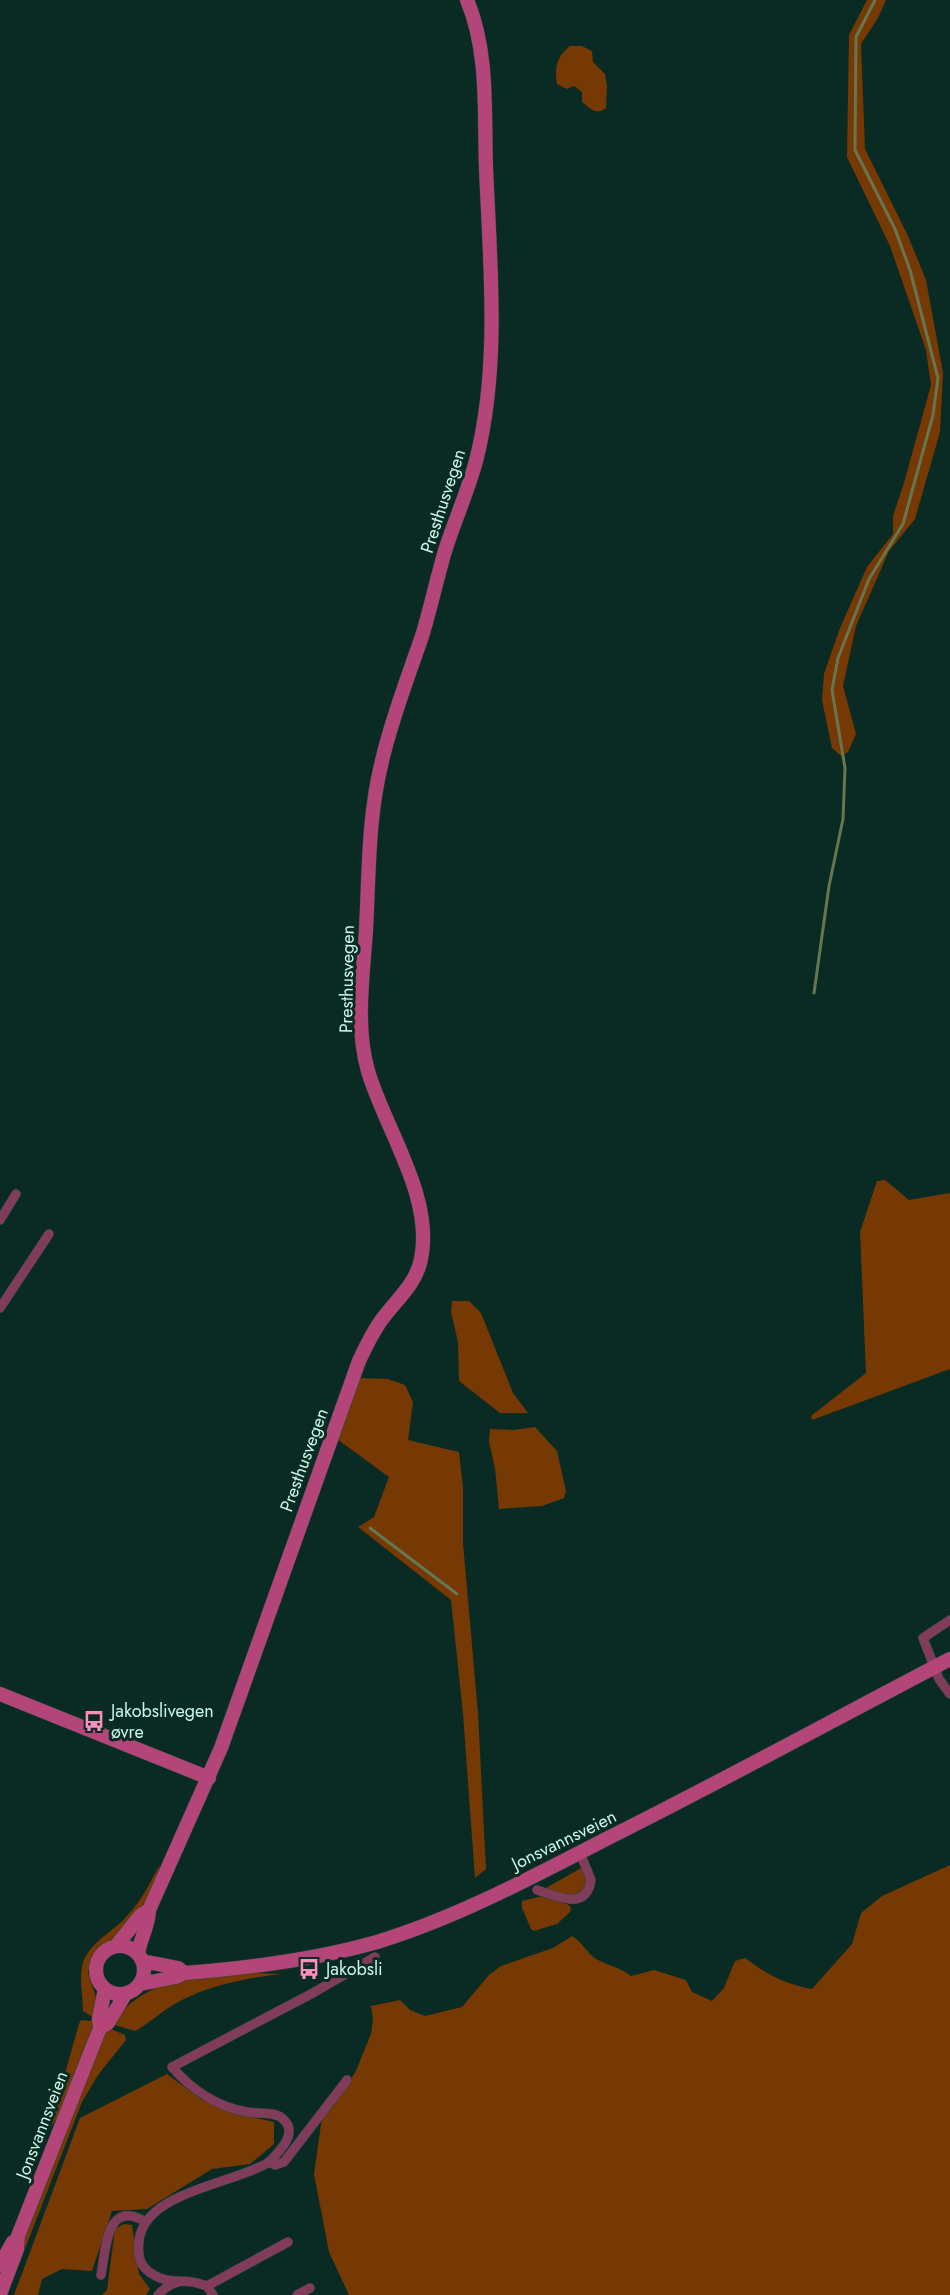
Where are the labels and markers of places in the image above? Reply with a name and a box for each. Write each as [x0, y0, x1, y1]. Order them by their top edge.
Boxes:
place label: Jakobslivegen øvre [109, 1698, 214, 1745]
bus stop icon: Jakobslivegen øvre [82, 1709, 106, 1733]
place label: Jakobsli [324, 1956, 383, 1982]
bus stop icon: Jakobsli [297, 1957, 321, 1981]

